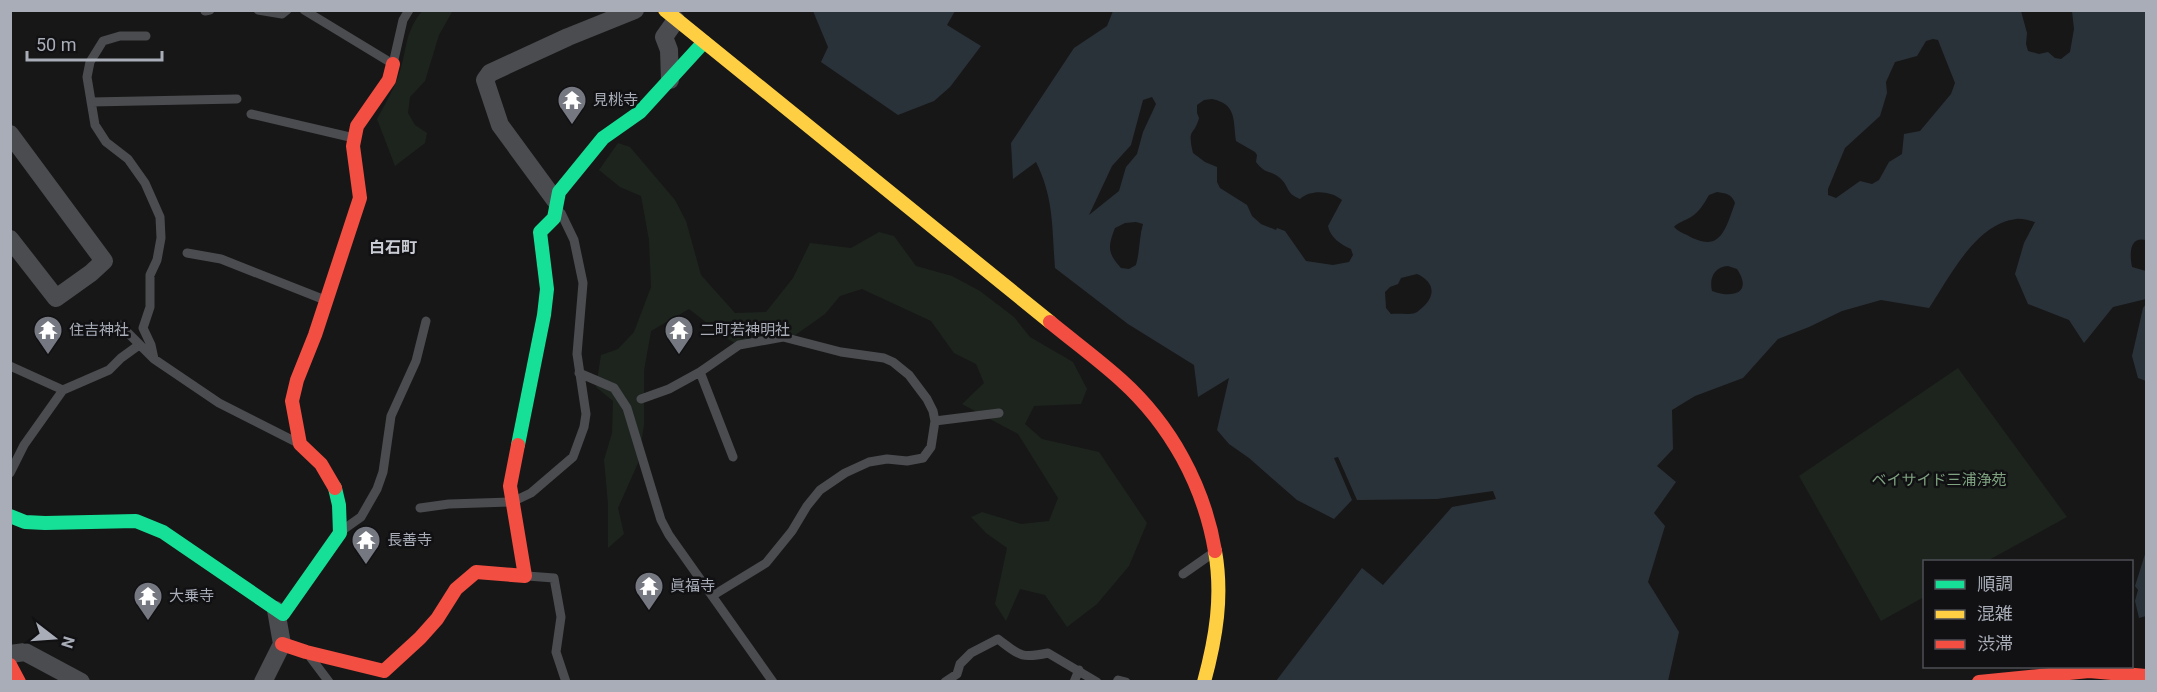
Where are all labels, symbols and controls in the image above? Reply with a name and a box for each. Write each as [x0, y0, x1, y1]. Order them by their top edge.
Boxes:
scale bar [27, 24, 162, 62]
text: 50 m [36, 34, 76, 55]
temple icon: 見桃寺 [556, 84, 588, 126]
place label: 見桃寺 [593, 91, 638, 109]
district label: 白石町 [369, 238, 417, 257]
temple icon: 住吉神社 [32, 314, 64, 356]
temple icon: 二町若神明社 [663, 314, 695, 356]
place label: 住吉神社 [69, 321, 129, 339]
place label: 二町若神明社 [700, 321, 790, 339]
park label: ベイサイド三浦浄苑 [1871, 471, 2007, 489]
temple icon: 長善寺 [350, 524, 382, 566]
place label: 長善寺 [387, 531, 432, 549]
legend [1923, 560, 2133, 668]
temple icon: 眞福寺 [633, 570, 665, 612]
text: 順調 [1977, 573, 2013, 594]
place label: 眞福寺 [670, 577, 715, 595]
temple icon: 大乗寺 [132, 580, 164, 622]
place label: 大乗寺 [169, 587, 214, 605]
text: 混雑 [1977, 603, 2013, 624]
north arrow [24, 608, 84, 668]
text: 渋滞 [1977, 633, 2013, 654]
text: N [57, 634, 79, 650]

